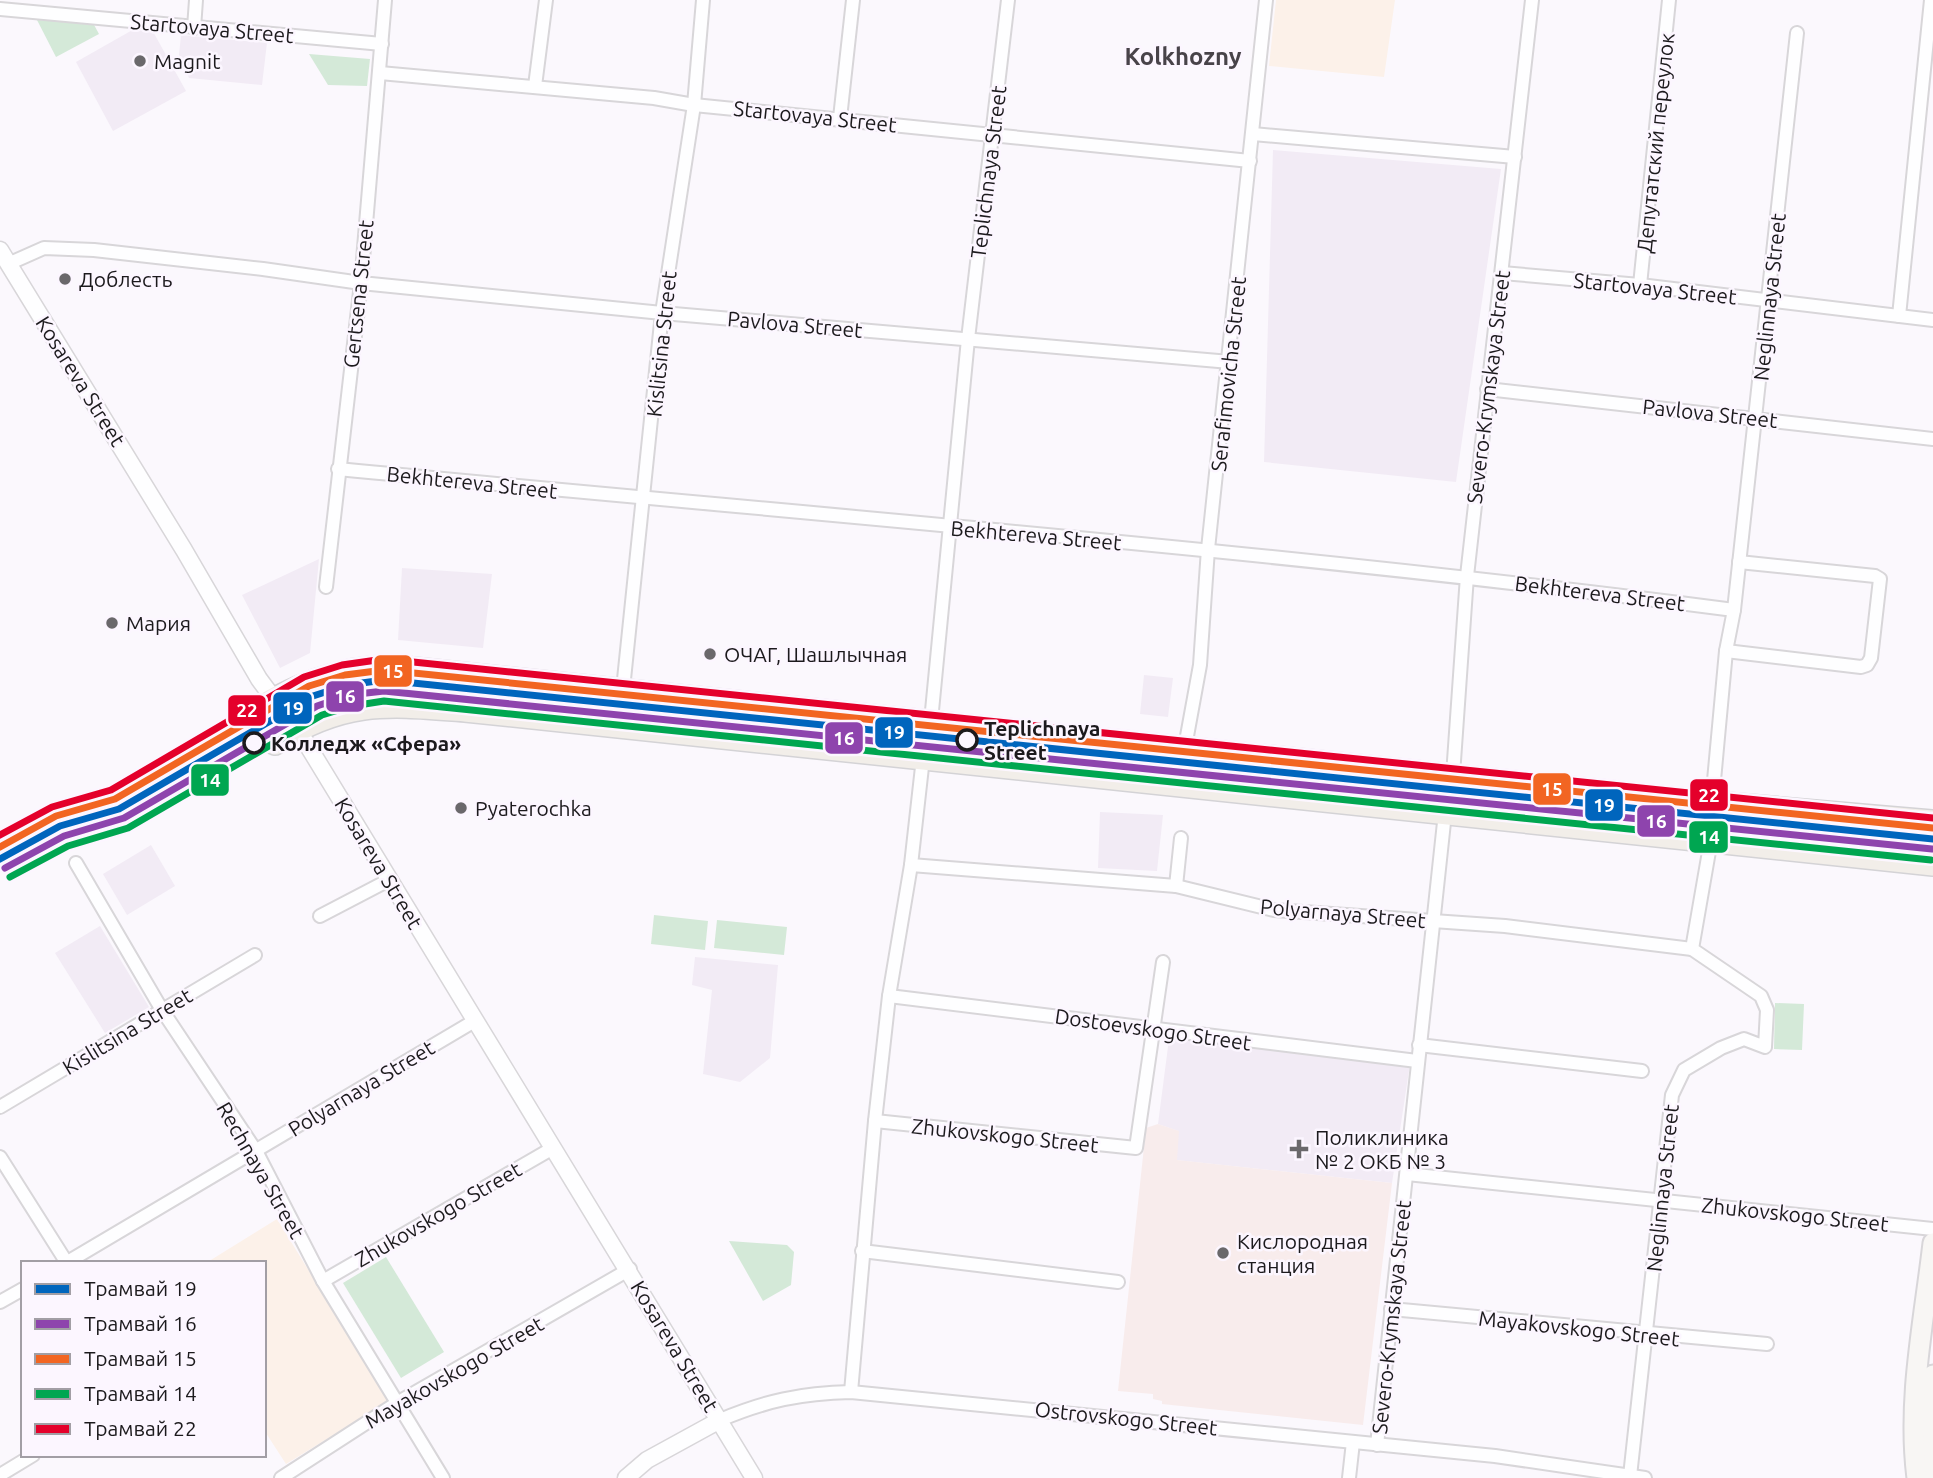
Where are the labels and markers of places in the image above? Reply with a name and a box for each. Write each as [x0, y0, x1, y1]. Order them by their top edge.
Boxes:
place label: Magnit [154, 49, 220, 73]
marker: Magnit [132, 53, 148, 69]
place label: Доблесть [79, 267, 172, 291]
marker: Доблесть [57, 271, 73, 287]
place label: Мария [126, 611, 191, 635]
marker: Мария [104, 615, 120, 631]
place label: ОЧАГ, Шашлычная [724, 642, 907, 666]
marker: ОЧАГ, Шашлычная [702, 646, 718, 662]
place label: Teplichnaya Street [984, 716, 1101, 764]
marker: Teplichnaya Street [956, 729, 978, 751]
place label: Колледж «Сфера» [271, 731, 461, 755]
marker: Колледж «Сфера» [243, 732, 265, 754]
place label: Pyaterochka [475, 796, 592, 820]
marker: Pyaterochka [453, 800, 469, 816]
place label: Поликлиника № 2 ОКБ № 3 [1315, 1125, 1449, 1173]
marker: Поликлиника № 2 ОКБ № 3 [1289, 1139, 1309, 1159]
place label: Кислородная станция [1237, 1229, 1368, 1277]
marker: Кислородная станция [1215, 1245, 1231, 1261]

